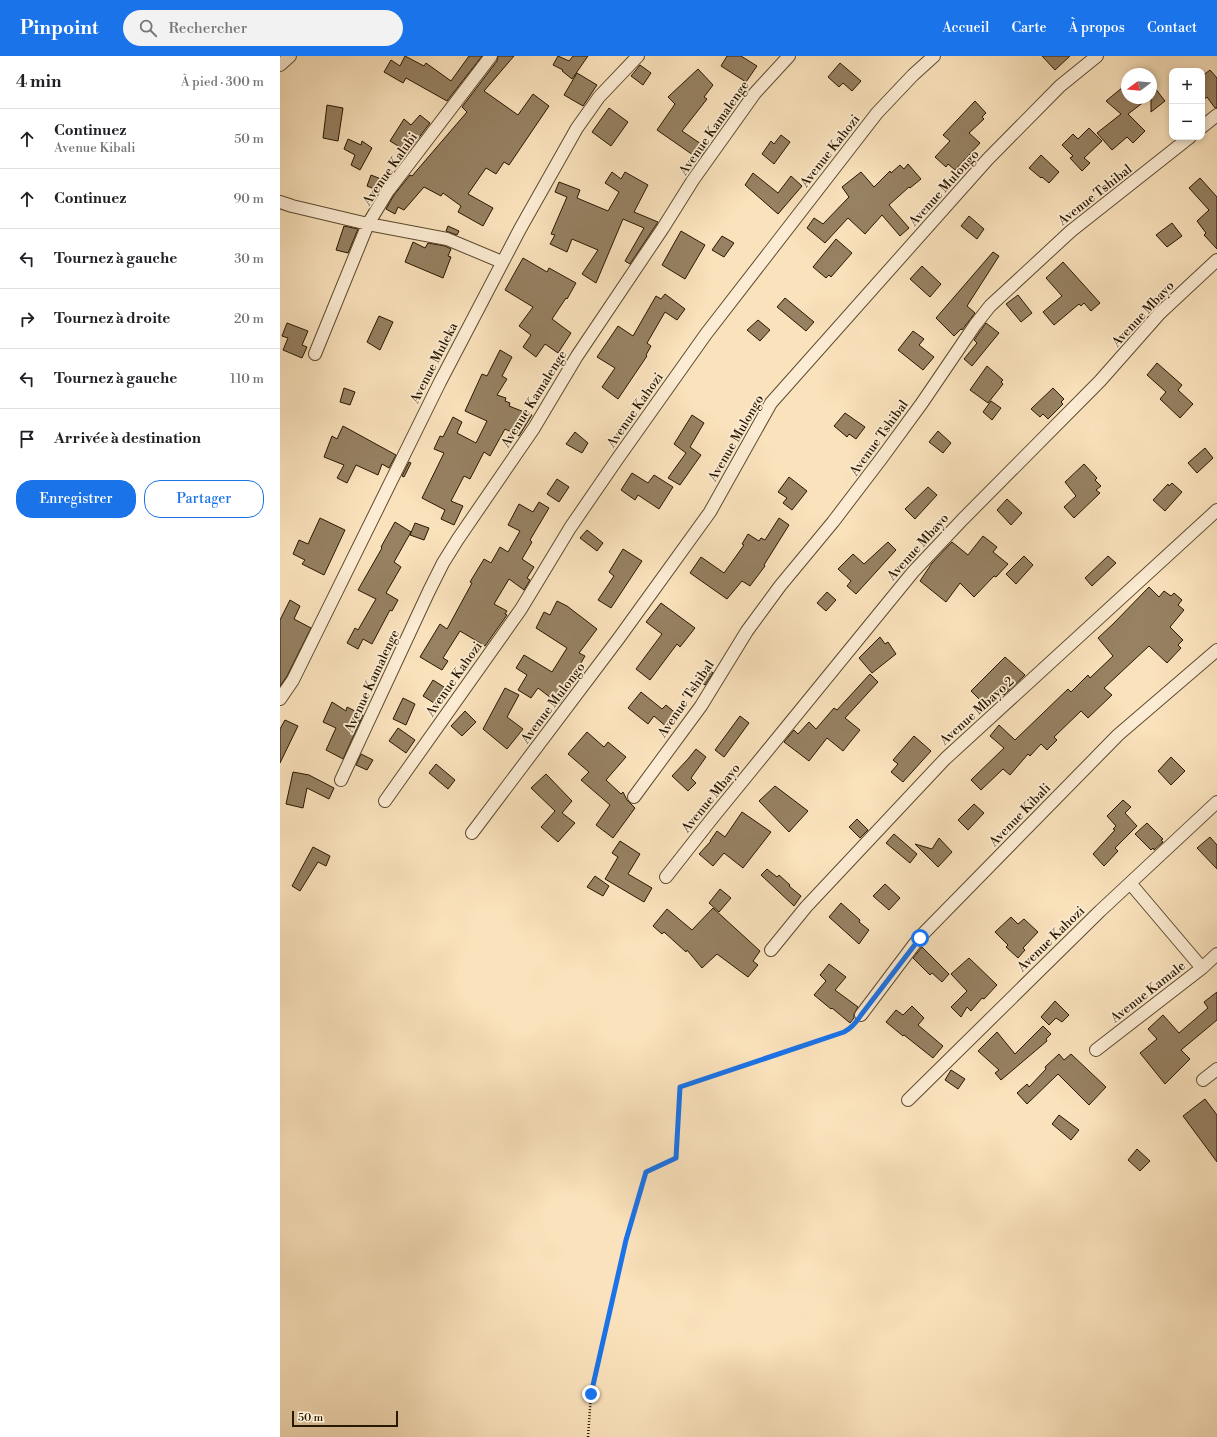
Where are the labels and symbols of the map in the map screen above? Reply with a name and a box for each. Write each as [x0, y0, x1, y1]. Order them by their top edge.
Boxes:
north arrow [1121, 68, 1157, 104]
street label: Avenue Kamalenge [675, 77, 753, 179]
street label: Avenue Kahozi [796, 112, 863, 191]
street label: Avenue Kalubi [358, 130, 421, 209]
street label: Avenue Mulongo [905, 146, 983, 230]
street label: Avenue Tshibal [1054, 161, 1135, 229]
street label: Avenue Mbayo [1108, 278, 1178, 351]
street label: Avenue Muleka [406, 320, 461, 407]
street label: Avenue Kamalenge [497, 347, 571, 451]
street label: Avenue Kahozi [603, 369, 667, 451]
street label: Avenue Mulongo [704, 392, 767, 485]
street label: Avenue Tshibal [846, 397, 912, 480]
street label: Avenue Mbayo [883, 510, 952, 584]
street label: Avenue Kamalenge [341, 627, 403, 736]
street label: Avenue Kahozi [422, 638, 486, 720]
street label: Avenue Tshibal [654, 657, 718, 741]
street label: Avenue Mulongo [517, 659, 589, 747]
street label: Avenue Mbayo 2 [936, 673, 1017, 749]
street label: Avenue Mbayo [678, 760, 744, 837]
street label: Avenue Kibali [985, 780, 1054, 851]
street label: Avenue Kahozi [1013, 903, 1088, 976]
route start [911, 929, 929, 947]
street label: Avenue Kamale [1107, 958, 1189, 1027]
route end [582, 1385, 600, 1403]
scale bar [292, 1409, 398, 1428]

